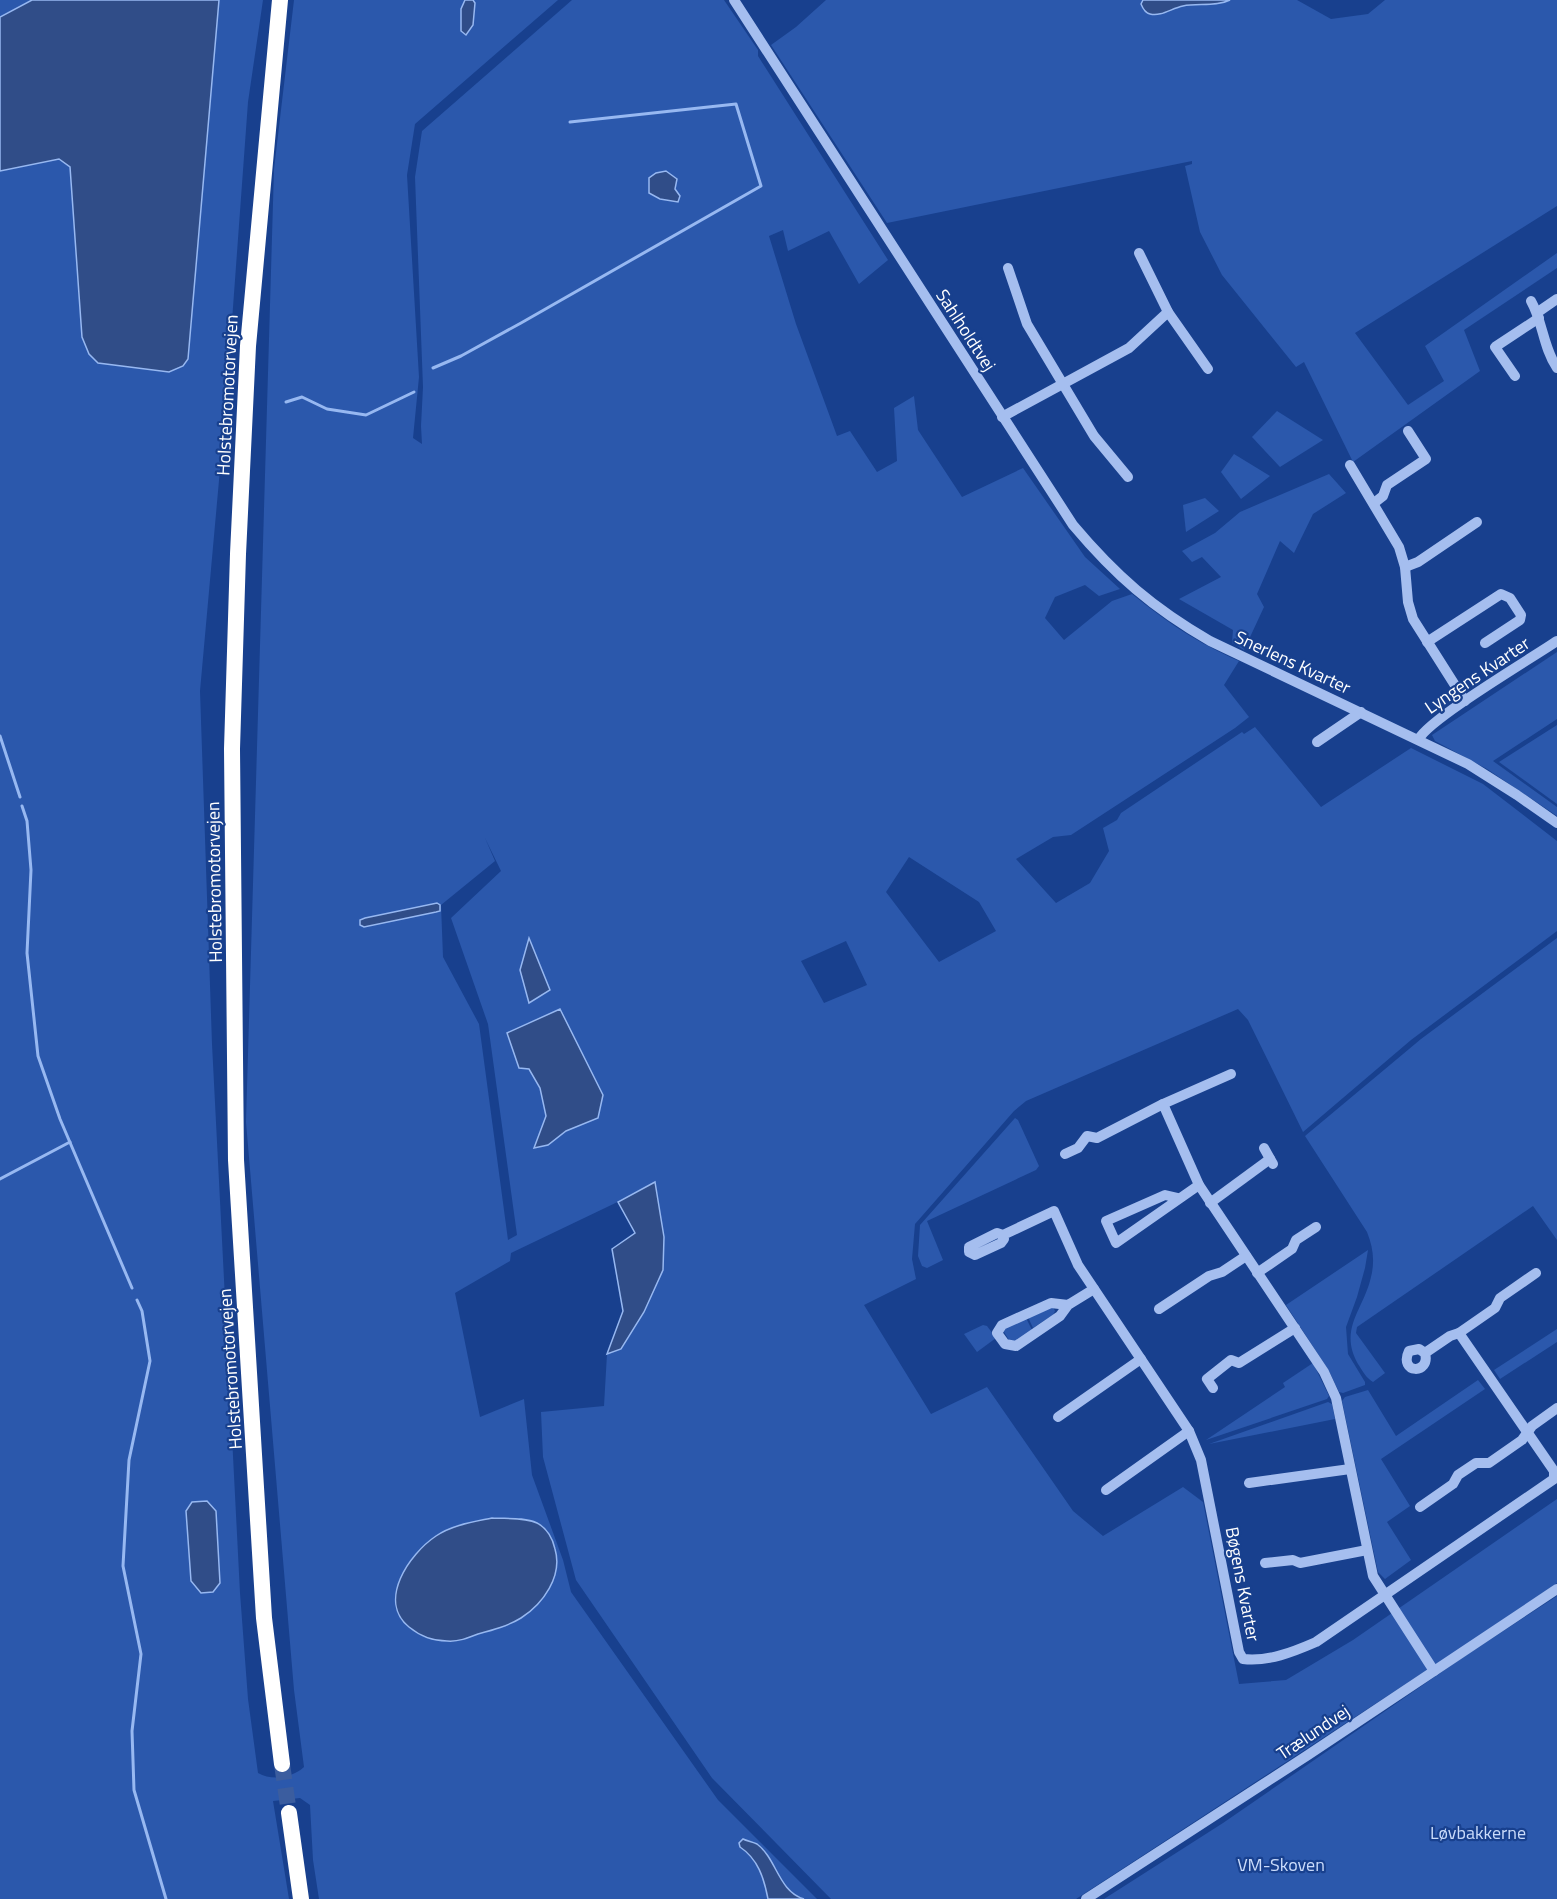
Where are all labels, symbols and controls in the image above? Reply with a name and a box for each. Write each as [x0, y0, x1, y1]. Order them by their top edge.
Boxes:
street label: Sahlholdtvej [929, 284, 1003, 376]
street label: Holstebromotorvejen [209, 314, 245, 476]
street label: Snerlens Kvarter [1231, 623, 1355, 701]
street label: Lyngens Kvarter [1419, 630, 1535, 720]
street label: Holstebromotorvejen [199, 801, 229, 963]
street label: Holstebromotorvejen [211, 1288, 249, 1450]
street label: Bøgens Kvarter [1219, 1524, 1267, 1644]
street label: Trælundvej [1271, 1698, 1355, 1766]
park label: Løvbakkerne [1430, 1819, 1526, 1846]
park label: VM-Skoven [1237, 1851, 1325, 1878]

